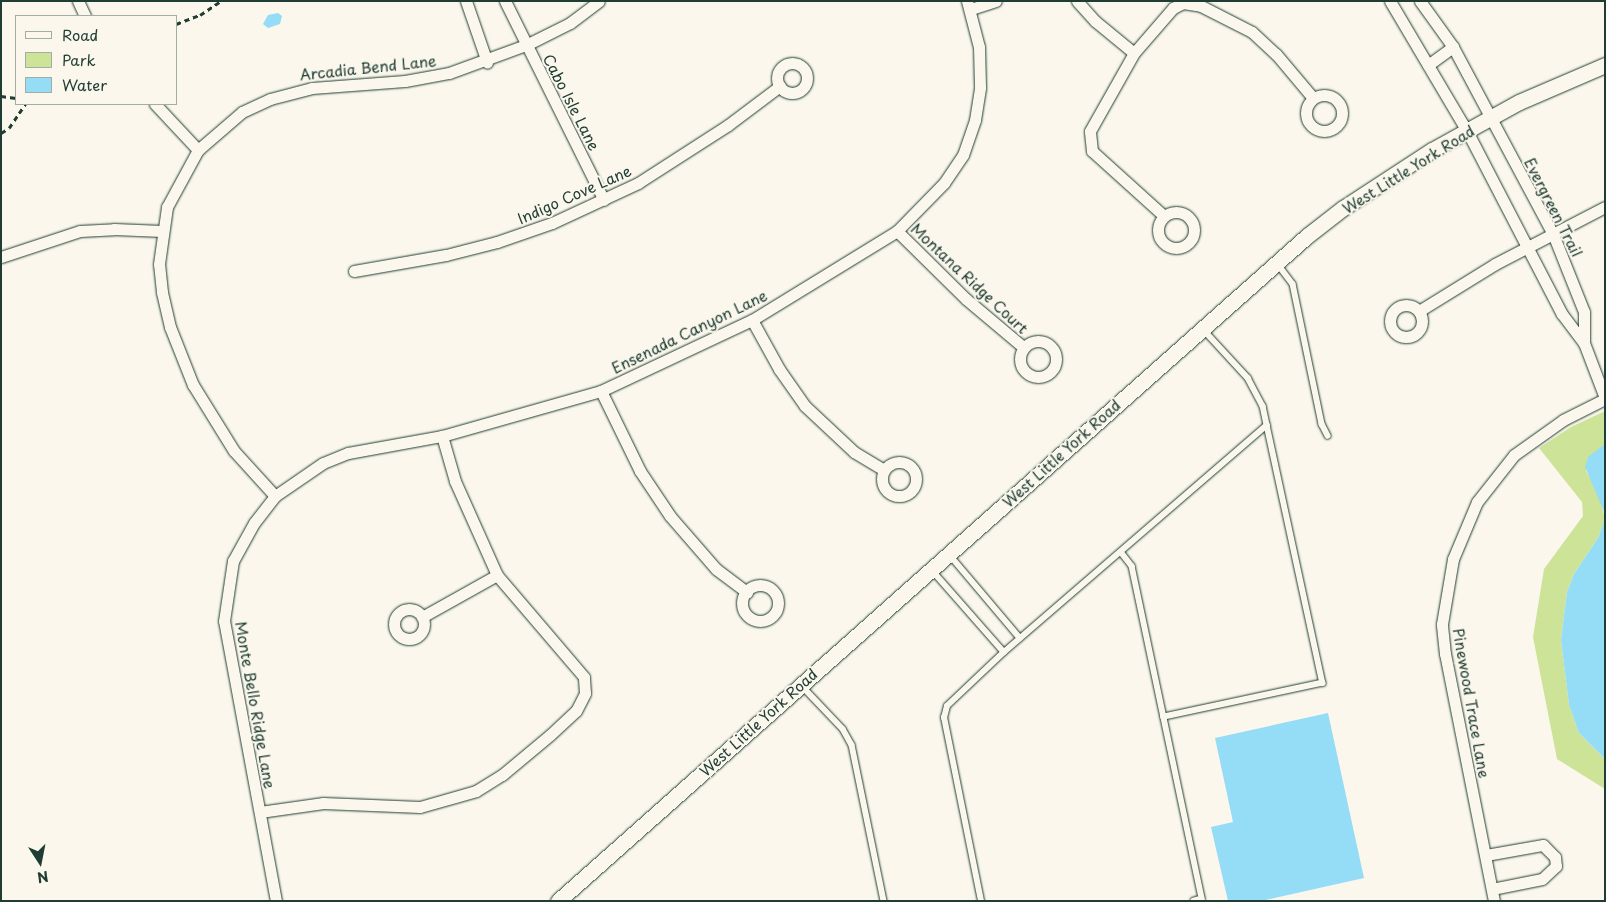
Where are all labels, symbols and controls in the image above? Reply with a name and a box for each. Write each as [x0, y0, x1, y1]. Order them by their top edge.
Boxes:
legend [15, 15, 178, 105]
text: Road [62, 23, 98, 46]
text: Park [62, 48, 96, 71]
street label: Arcadia Bend Lane [299, 51, 437, 83]
street label: Cabo Isle Lane [540, 51, 604, 153]
text: Water [62, 73, 107, 96]
street label: West Little York Road [1338, 120, 1478, 218]
street label: Evergreen Trail [1521, 154, 1587, 260]
street label: Indigo Cove Lane [514, 161, 634, 227]
street label: Montana Ridge Court [907, 218, 1033, 338]
street label: Ensenada Canyon Lane [608, 285, 770, 377]
street label: West Little York Road [998, 395, 1124, 511]
street label: Monte Bello Ridge Lane [232, 619, 280, 791]
street label: Pinewood Trace Lane [1450, 626, 1494, 780]
street label: West Little York Road [695, 664, 821, 780]
north arrow [15, 837, 65, 887]
text: N [36, 866, 50, 889]

